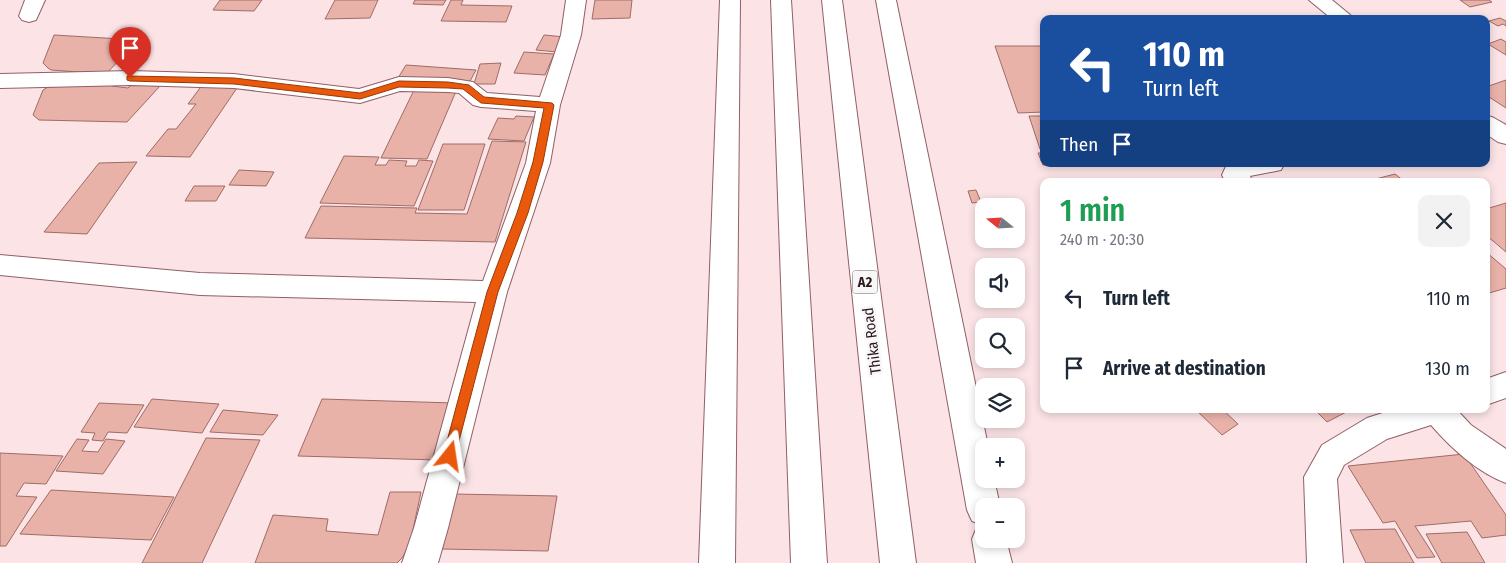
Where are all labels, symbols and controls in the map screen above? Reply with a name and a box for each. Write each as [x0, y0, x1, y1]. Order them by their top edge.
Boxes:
pin [109, 27, 151, 78]
text: 110 m [1143, 33, 1225, 75]
icon: arrive [116, 34, 144, 62]
icon: left [1060, 35, 1125, 100]
text: Turn left [1143, 75, 1219, 102]
icon: arrive [1108, 130, 1136, 158]
text: Then [1060, 133, 1098, 156]
text: 1 min [1060, 193, 1125, 229]
button: close [1418, 195, 1470, 247]
north arrow [975, 198, 1025, 248]
map controls [975, 198, 1025, 548]
text: 240 m · 20:30 [1060, 230, 1144, 249]
button: sound [975, 258, 1025, 308]
road number: A2 [852, 270, 878, 294]
icon: left [1060, 284, 1088, 312]
text: Turn left [1103, 287, 1170, 310]
text: 110 m [1426, 287, 1470, 310]
street label: Thika Road [859, 306, 885, 376]
button: search [975, 318, 1025, 368]
icon: arrive [1060, 354, 1088, 382]
text: Arrive at destination [1103, 357, 1266, 380]
text: 130 m [1425, 357, 1470, 380]
button: layers [975, 378, 1025, 428]
position arrow [423, 429, 475, 481]
button: + [975, 438, 1025, 488]
button: − [975, 498, 1025, 548]

